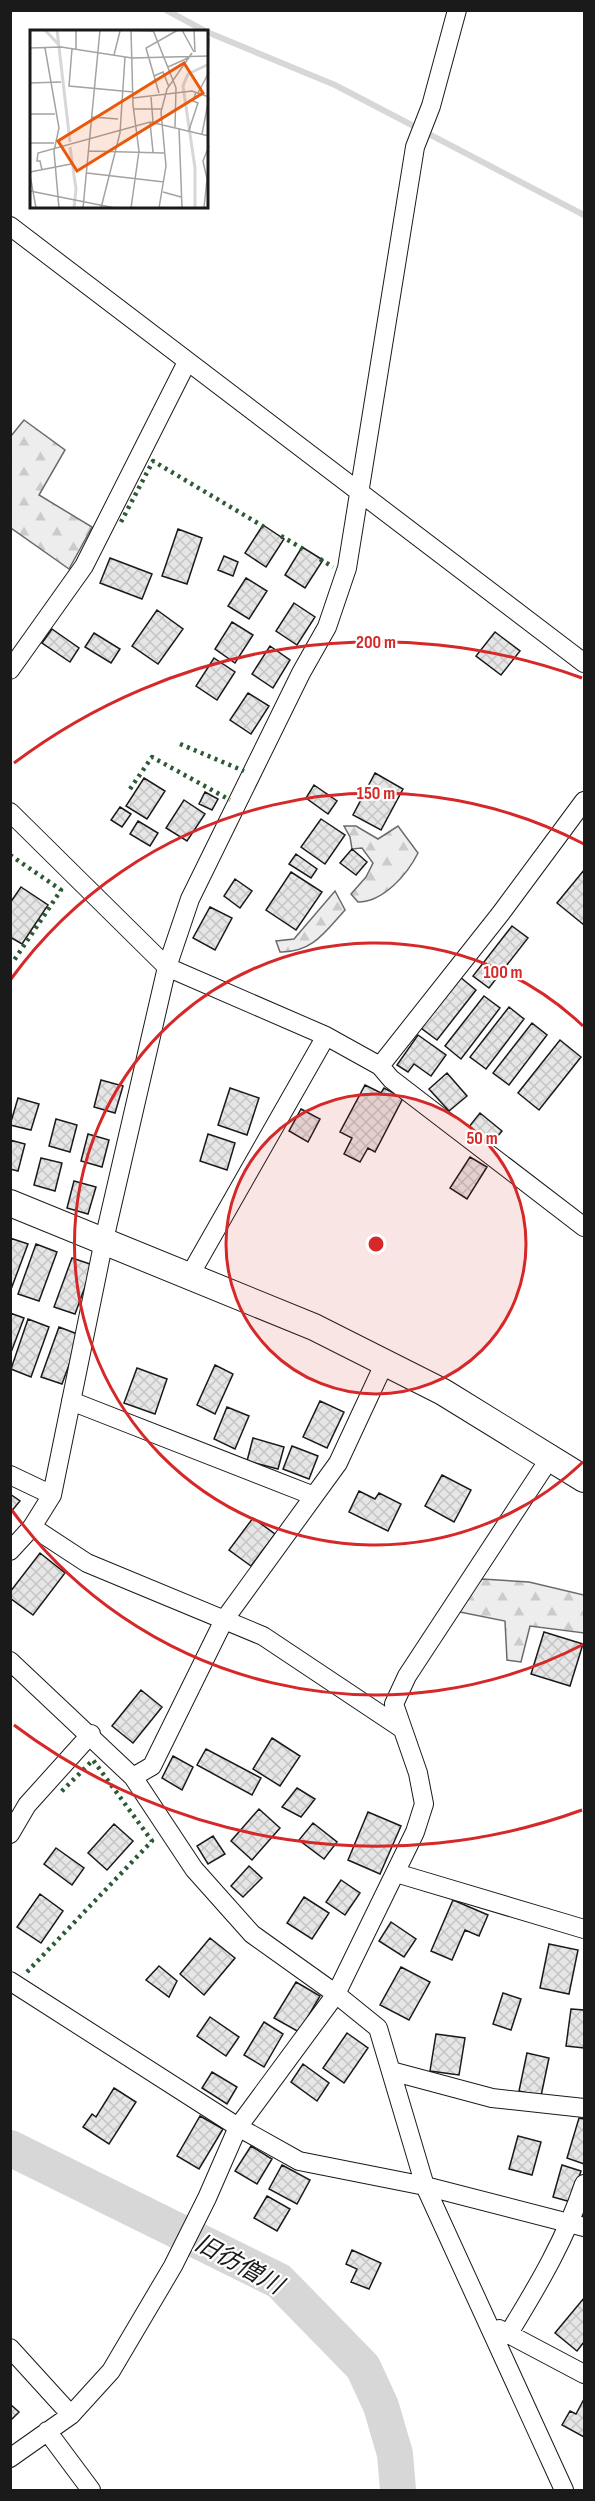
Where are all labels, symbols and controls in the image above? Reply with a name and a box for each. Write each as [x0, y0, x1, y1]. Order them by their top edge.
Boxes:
inset map [30, 30, 208, 208]
text: 200 m [356, 632, 396, 653]
text: 150 m [357, 783, 395, 804]
text: 100 m [484, 962, 523, 983]
text: 50 m [466, 1128, 498, 1149]
centre of rings [366, 1234, 386, 1254]
water label: 旧彷僧川 [190, 2228, 290, 2302]

